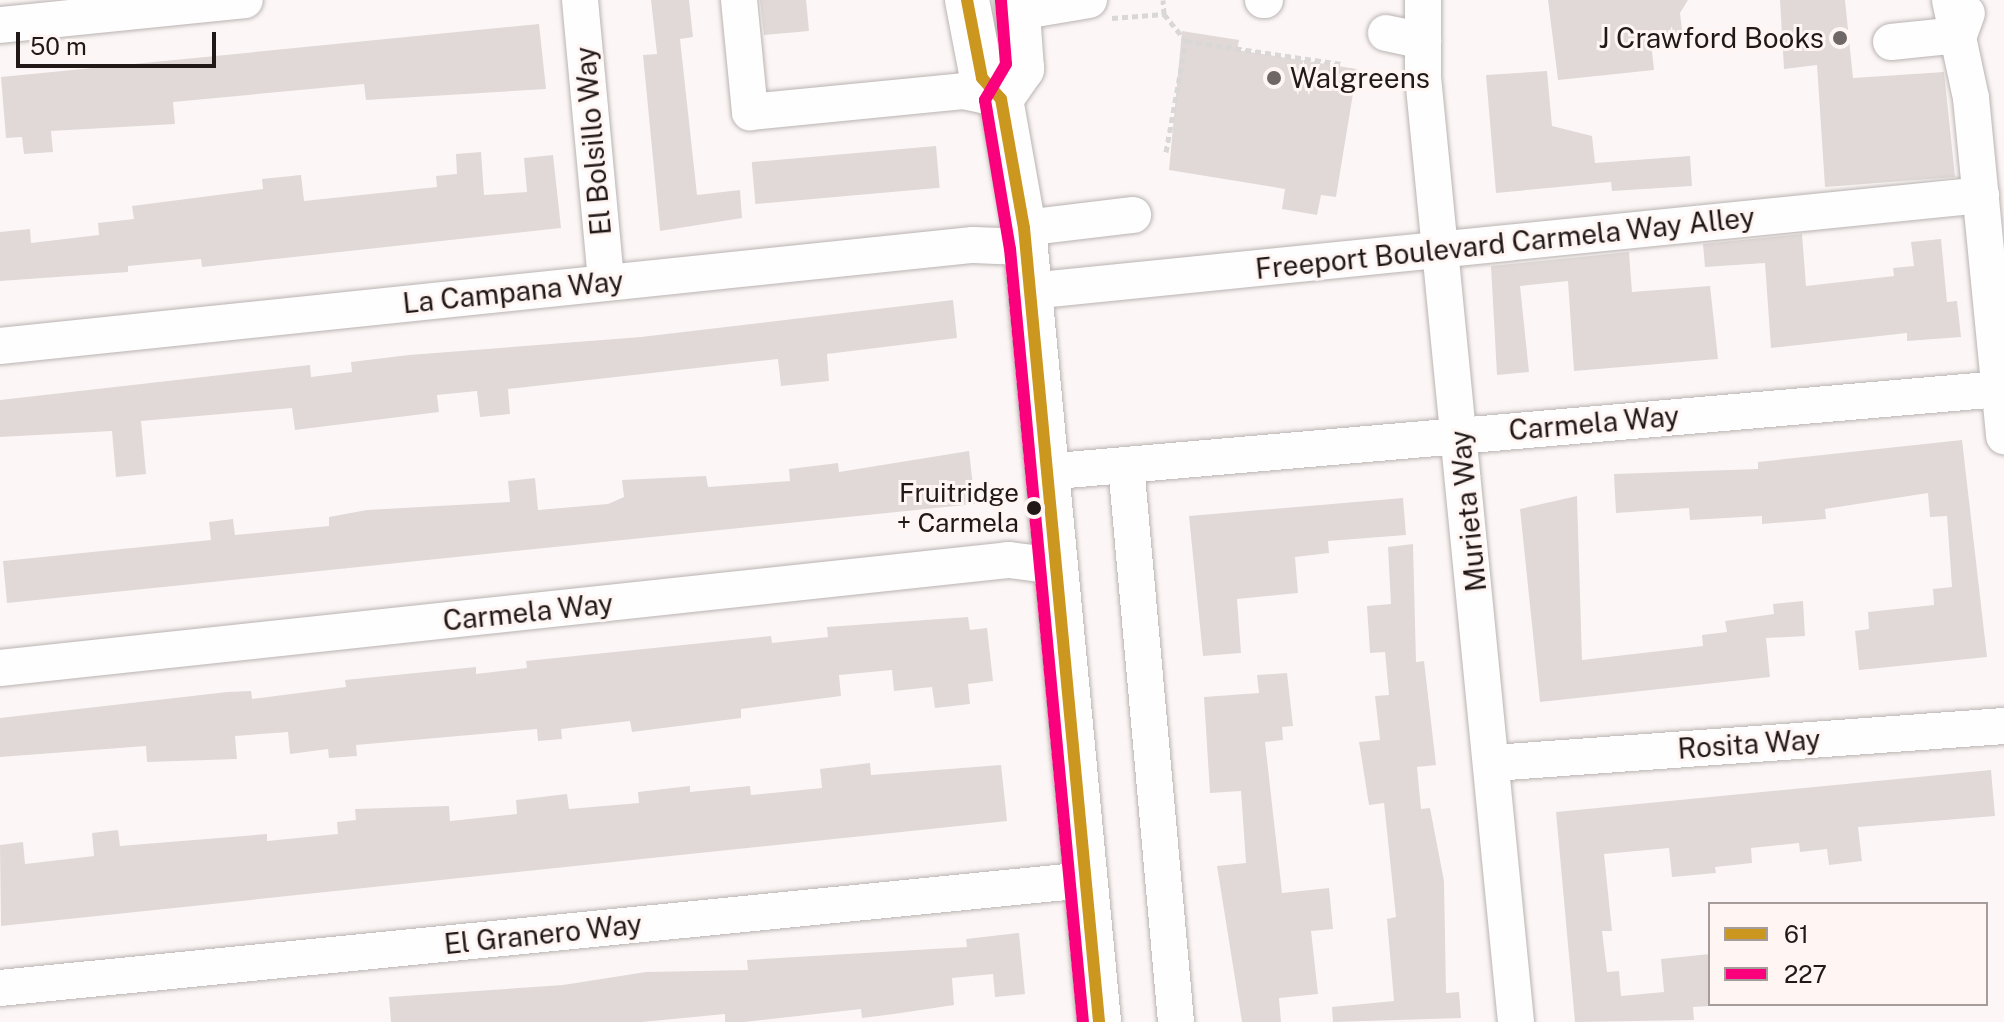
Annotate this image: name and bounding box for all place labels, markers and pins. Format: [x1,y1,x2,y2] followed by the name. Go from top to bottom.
[1598,21,1824,55] place label: J Crawford Books
[1831,29,1849,47] marker: J Crawford Books
[1290,61,1430,95] place label: Walgreens
[1265,69,1283,87] marker: Walgreens
[897,477,1019,538] place label: Fruitridge + Carmela
[1026,500,1042,516] marker: Fruitridge + Carmela

